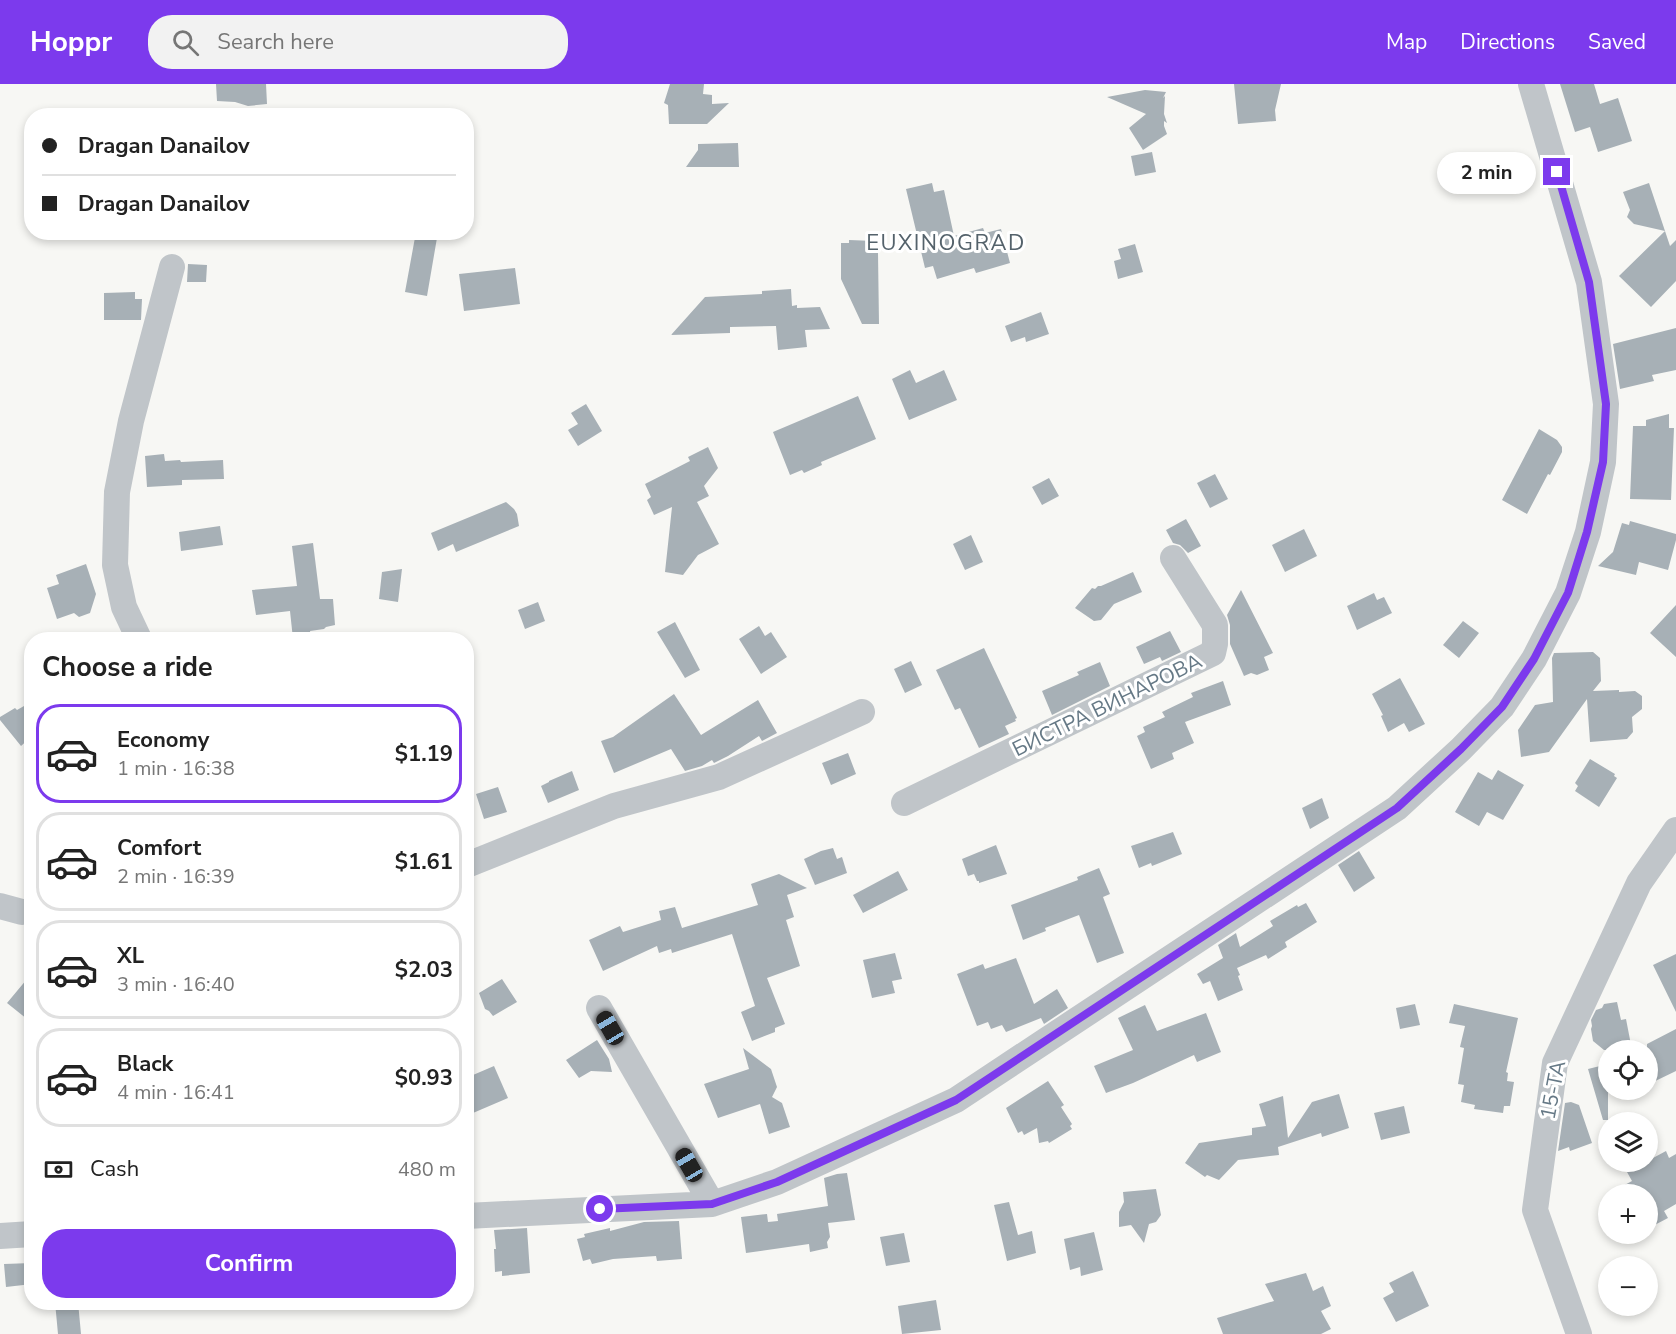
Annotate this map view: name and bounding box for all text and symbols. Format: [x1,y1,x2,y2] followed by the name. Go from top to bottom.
[148,15,568,69] search box
[30,23,112,61] text: Hoppr
[169,26,202,59] icon: search
[217,27,334,57] text: Search here
[1386,28,1427,56] text: Map
[1460,28,1555,56] text: Directions
[1588,28,1646,56] text: Saved
[78,131,250,161] text: Dragan Danailov
[1437,151,1536,193] callout: 2 min
[1543,158,1570,185] route end
[1461,159,1512,186] text: 2 min
[78,189,250,219] text: Dragan Danailov
[866,228,1026,258] district label: EUXINOGRAD
[1007,647,1207,763] street label: БИСТРА ВИНАРОВА
[42,649,213,686] text: Choose a ride
[117,725,209,755] text: Economy
[45,727,99,781] icon: car
[395,739,453,769] text: $1.19
[117,755,235,782] text: 1 min · 16:38
[117,833,201,863] text: Comfort
[45,835,99,889] icon: car
[395,847,453,877] text: $1.61
[117,863,235,890] text: 2 min · 16:39
[117,941,144,971] text: XL
[45,943,99,997] icon: car
[395,955,453,985] text: $2.03
[117,971,235,998] text: 3 min · 16:40
[593,1008,627,1048] car
[1598,1040,1658,1316] map controls
[1598,1040,1658,1100] button: locate
[117,1049,173,1079] text: Black
[45,1051,99,1105] icon: car
[1534,1058,1572,1122] street label: 15-ТА
[395,1063,453,1093] text: $0.93
[117,1079,235,1106] text: 4 min · 16:41
[1598,1112,1658,1172] button: layers
[672,1145,706,1185] car
[42,1153,75,1186] icon: cash
[90,1154,139,1184] text: Cash
[398,1156,456,1183] text: 480 m
[1598,1184,1658,1244] button: +
[586,1195,613,1222] route start
[42,1229,456,1298] button: Confirm
[1598,1256,1658,1316] button: −

